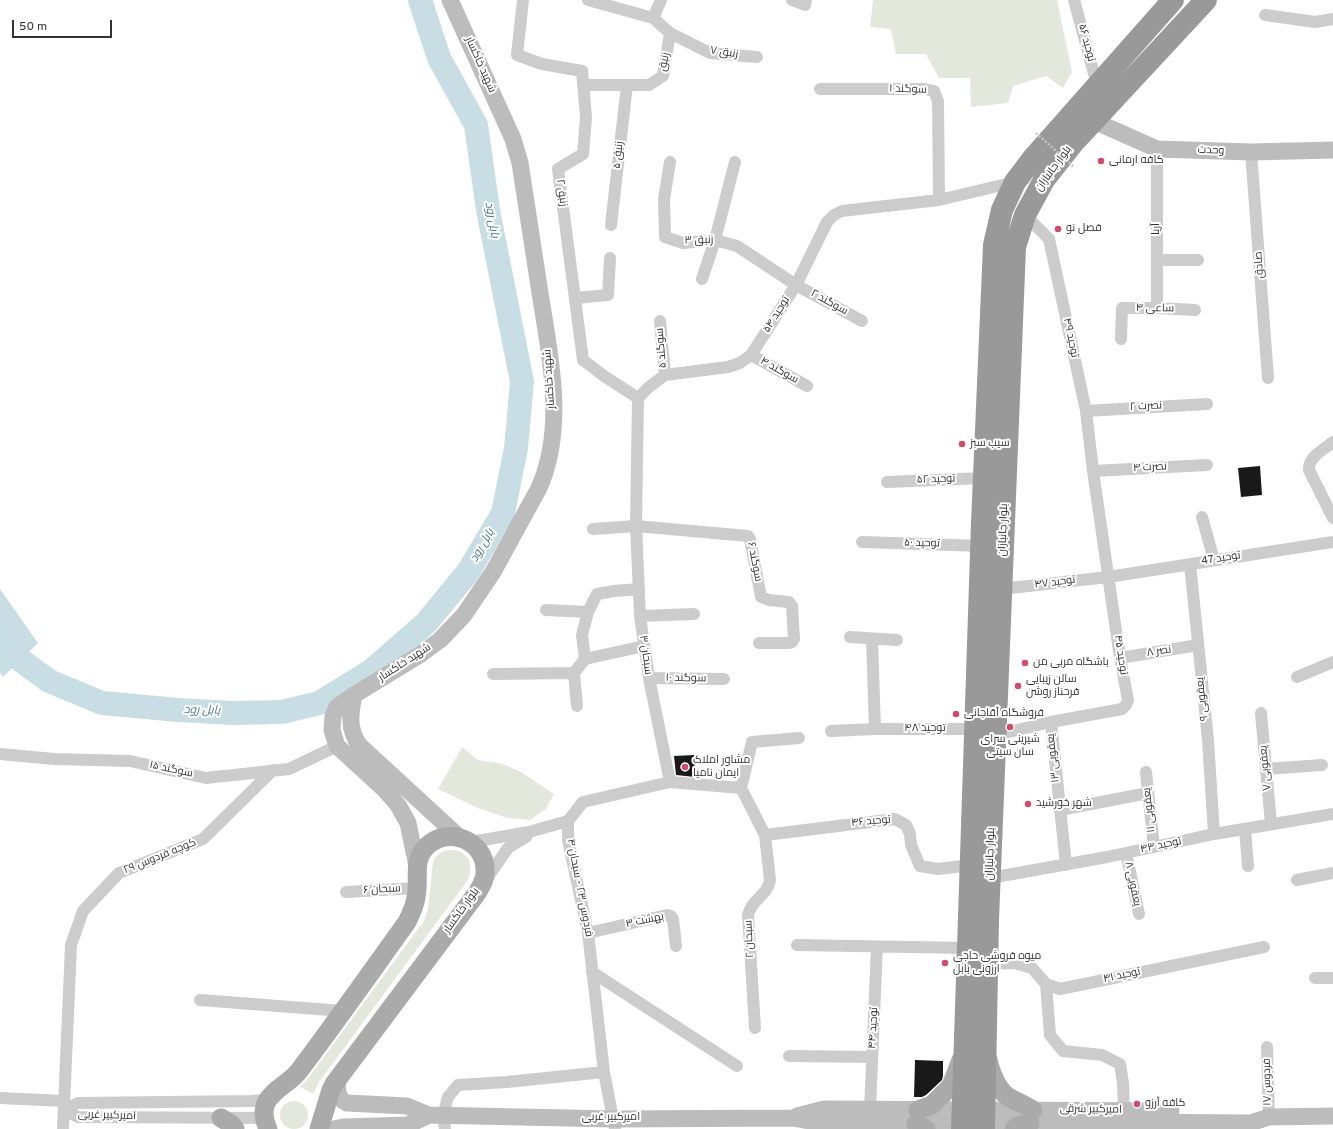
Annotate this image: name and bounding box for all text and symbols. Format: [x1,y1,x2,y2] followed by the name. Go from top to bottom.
[14,12,114,38] scale bar
[19,19,47,35] text: 50 m
[1075,23,1097,63] street label: توحید ۵۶
[462,35,498,95] street label: شهید خاکسار
[709,44,739,62] street label: زنبق ۷
[657,51,673,73] street label: زنبق
[889,83,927,97] street label: سوگند ۱
[611,141,627,169] street label: زنبق ۵
[1033,144,1075,194] street label: بلوار جانبازان
[1197,144,1225,158] street label: وحدت
[1109,154,1164,168] place label: کافه ارمانی
[1096,156,1106,166] marker: کافه ارمانی
[553,179,569,207] street label: زنبق ۲
[481,201,501,239] water label: بابل رود
[1066,222,1102,236] place label: فصل نو
[1150,223,1164,235] street label: آریا
[1053,224,1063,234] marker: فصل نو
[684,234,714,248] street label: زنبق ۳
[1252,251,1268,279] street label: صادق
[808,287,850,319] street label: سوگند ۲
[761,294,793,336] street label: توحید ۵۴
[1136,302,1174,316] street label: ساعی ۴
[1059,317,1081,359] street label: توحید ۴۹
[654,327,670,369] street label: سوگند ۵
[541,349,559,409] street label: شهید خاکسار
[757,355,801,387] street label: سوگند ۴
[1130,400,1162,414] street label: نصرت ۲
[970,437,1010,451] place label: سیب سبز
[957,439,967,449] marker: سیب سبز
[1133,461,1167,475] street label: نصرت ۴
[916,473,956,487] street label: توحید ۵۲
[996,503,1012,557] street label: بلوار جانبازان
[468,527,498,565] water label: بابل رود
[904,537,940,551] street label: توحید ۵۰
[744,541,764,583] street label: سوگند ۶
[1200,549,1242,569] street label: توحید 47
[1034,574,1076,592] street label: توحید ۴۷
[636,634,654,676] street label: سبحان ۳
[1110,634,1130,676] street label: توحید ۴۵
[376,641,434,685] street label: شهید خاکسار
[1146,644,1172,660] street label: نصر ۸
[1033,656,1109,670] place label: باشگاه مربی من
[1020,658,1030,668] marker: باشگاه مربی من
[666,672,706,686] street label: سوگند ۱۰
[1026,673,1080,699] place label: سالن زیبایی فرحناز روشن
[1194,676,1212,722] street label: یعقوبی ۹
[1013,681,1023,691] marker: سالن زیبایی فرحناز روشن
[184,703,220,719] water label: بابل رود
[964,707,1044,721] place label: فروشگاه آقاجانی
[951,709,961,719] marker: فروشگاه آقاجانی
[904,722,946,736] street label: توحید ۴۸
[1005,722,1015,732] marker: شیرینی سرای سان سیتی
[980,733,1040,759] place label: شیرینی سرای سان سیتی
[1045,733,1063,783] street label: یعقوبی ۱۳
[1257,745,1275,791] street label: یعقوبی ۷
[693,754,750,780] place label: مشاور املاک ایمان نامیا
[148,759,194,781] street label: سوگند ۱۵
[680,762,690,772] marker: مشاور املاک ایمان نامیا
[1141,787,1159,833] street label: یعقوبی ۱۱
[1036,797,1092,811] place label: شهر خورشید
[1023,799,1033,809] marker: شهر خورشید
[851,814,891,830] street label: توحید ۴۶
[983,827,999,881] street label: بلوار جانبازان
[1139,835,1183,857] street label: توحید ۴۳
[122,836,198,878] street label: کوچه فردوس ۲۹
[563,838,595,938] street label: فردوس ۲۳ - سبحان ۴
[1121,860,1143,908] street label: یعقوبی ۸
[363,882,401,898] street label: سبحان ۶
[441,886,483,936] street label: بلوار خاکسار
[625,911,665,931] street label: بهشت ۳
[742,920,758,958] street label: سبحان ۲
[953,950,1041,976] place label: میوه فروشی حاجی ارزونی بابل
[940,958,950,968] marker: میوه فروشی حاجی ارزونی بابل
[1102,966,1142,986] street label: توحید ۴۱
[866,1007,882,1049] street label: توحید ۴۴
[1261,1058,1275,1106] street label: فردوس ۱۷
[1145,1097,1185,1111] place label: کافه آرزو
[1132,1099,1142,1109] marker: کافه آرزو
[1060,1103,1122,1117] street label: امیرکبیر شرقی
[78,1108,136,1124] street label: امیرکبیر غربی
[582,1111,640,1125] street label: امیرکبیر غربی

